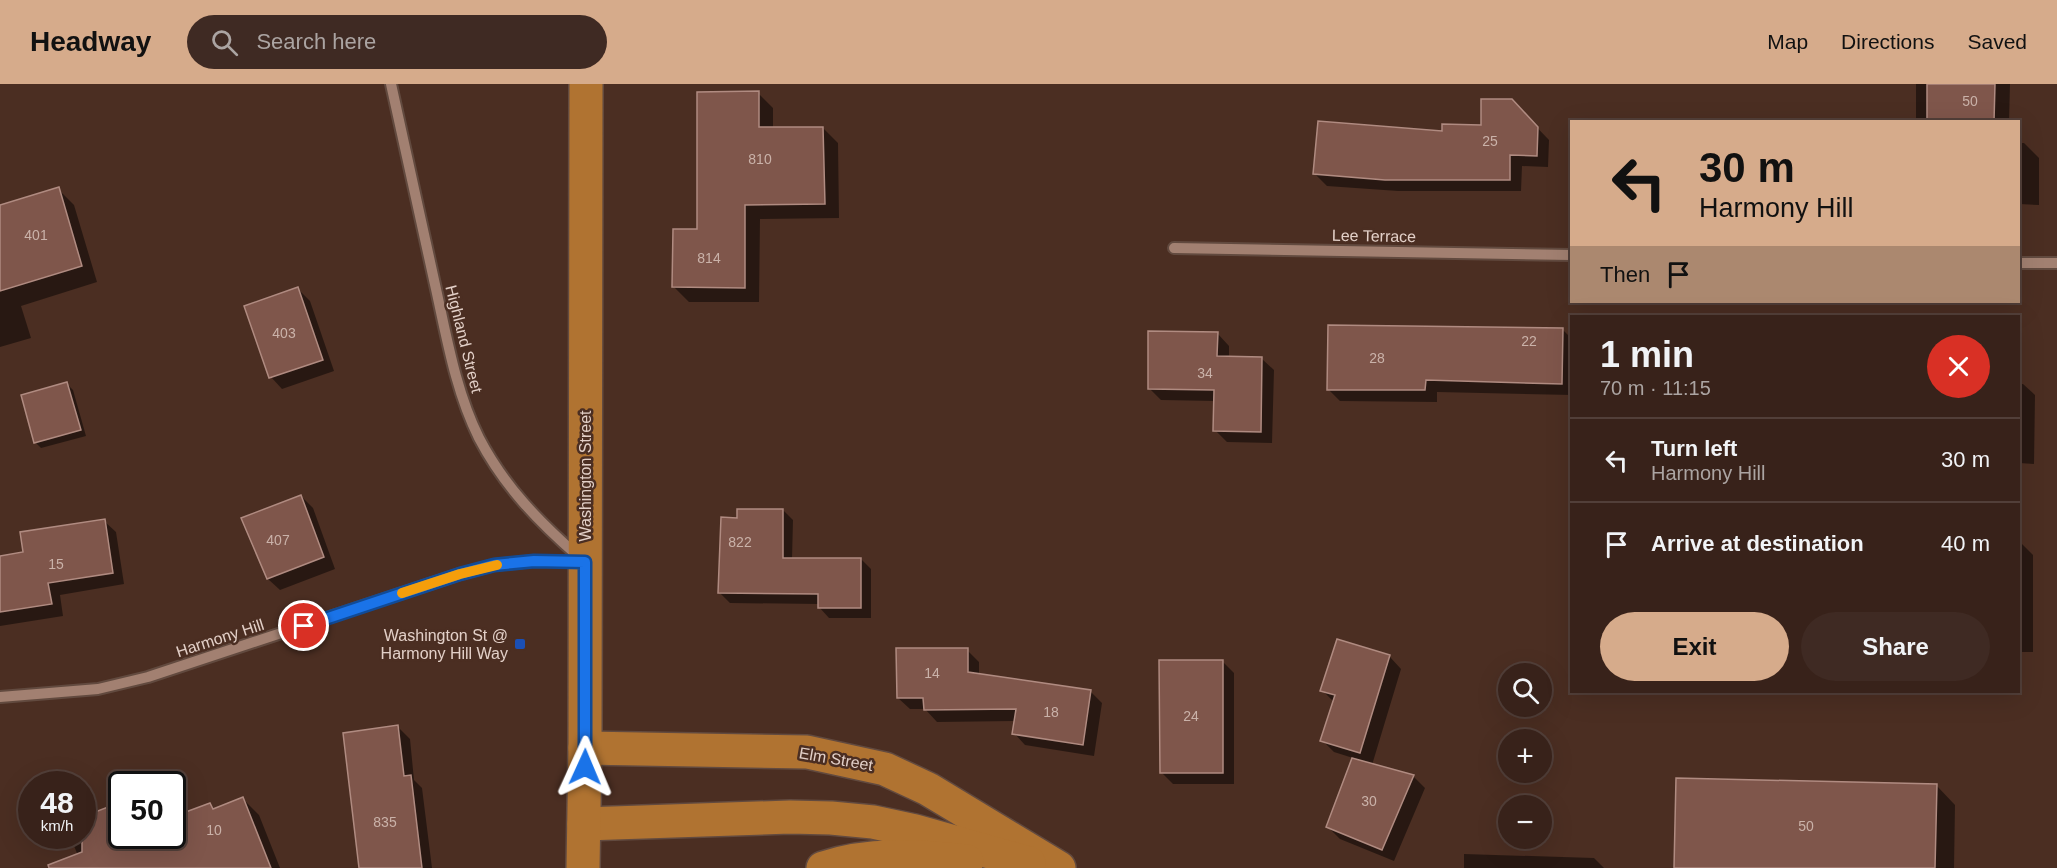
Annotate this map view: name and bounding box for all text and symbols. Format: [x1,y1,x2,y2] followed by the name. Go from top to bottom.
[187,15,607,69] search box
[30,26,151,57] text: Headway
[208,26,241,59] icon: search
[256,29,376,54] text: Search here
[1767,30,1808,53] text: Map
[1841,30,1934,53] text: Directions
[1967,30,2027,53] text: Saved
[1962,93,1978,109] house number: 50
[1482,133,1498,149] house number: 25
[1600,144,1678,222] icon: left
[1699,144,1795,191] text: 30 m
[748,151,772,167] house number: 810
[1699,193,1854,223] text: Harmony Hill
[24,227,48,243] house number: 401
[1332,227,1416,245] street label: Lee Terrace
[697,250,721,266] house number: 814
[1662,258,1695,291] icon: arrive
[1600,262,1650,287] text: Then
[442,283,486,395] street label: Highland Street
[272,325,296,341] house number: 403
[1521,333,1537,349] house number: 22
[1600,334,1694,375] text: 1 min
[1927,335,1990,398] button: close
[1369,350,1385,366] house number: 28
[1197,365,1213,381] house number: 34
[1600,377,1711,399] text: 70 m · 11:15
[577,410,594,542] street label: Washington Street
[1651,436,1737,461] text: Turn left
[1600,444,1633,477] icon: left
[1941,447,1990,472] text: 30 m
[1651,462,1765,484] text: Harmony Hill
[1600,528,1633,561] icon: arrive
[1651,531,1864,556] text: Arrive at destination
[1941,531,1990,556] text: 40 m
[266,532,290,548] house number: 407
[728,534,752,550] house number: 822
[48,556,64,572] house number: 15
[278,600,329,651] pin
[287,609,320,642] icon: arrive
[1600,612,1789,681] button: Exit
[1801,612,1990,681] button: Share
[174,616,266,660] street label: Harmony Hill
[381,627,508,662] place label: Washington St @ Harmony Hill Way
[513,637,527,651] marker: Washington St @ Harmony Hill Way
[1498,663,1552,849] map controls
[1498,663,1552,717] button: search
[924,665,940,681] house number: 14
[1043,704,1059,720] house number: 18
[1183,708,1199,724] house number: 24
[1498,729,1552,783] button: +
[553,735,617,799] position arrow
[798,744,875,774] street label: Elm Street
[108,771,186,849] speed limit sign: 50
[40,786,74,819] text: 48
[1361,793,1377,809] house number: 30
[1498,795,1552,849] button: −
[373,814,397,830] house number: 835
[41,817,73,834] text: km/h
[1798,818,1814,834] house number: 50
[206,822,222,838] house number: 10

